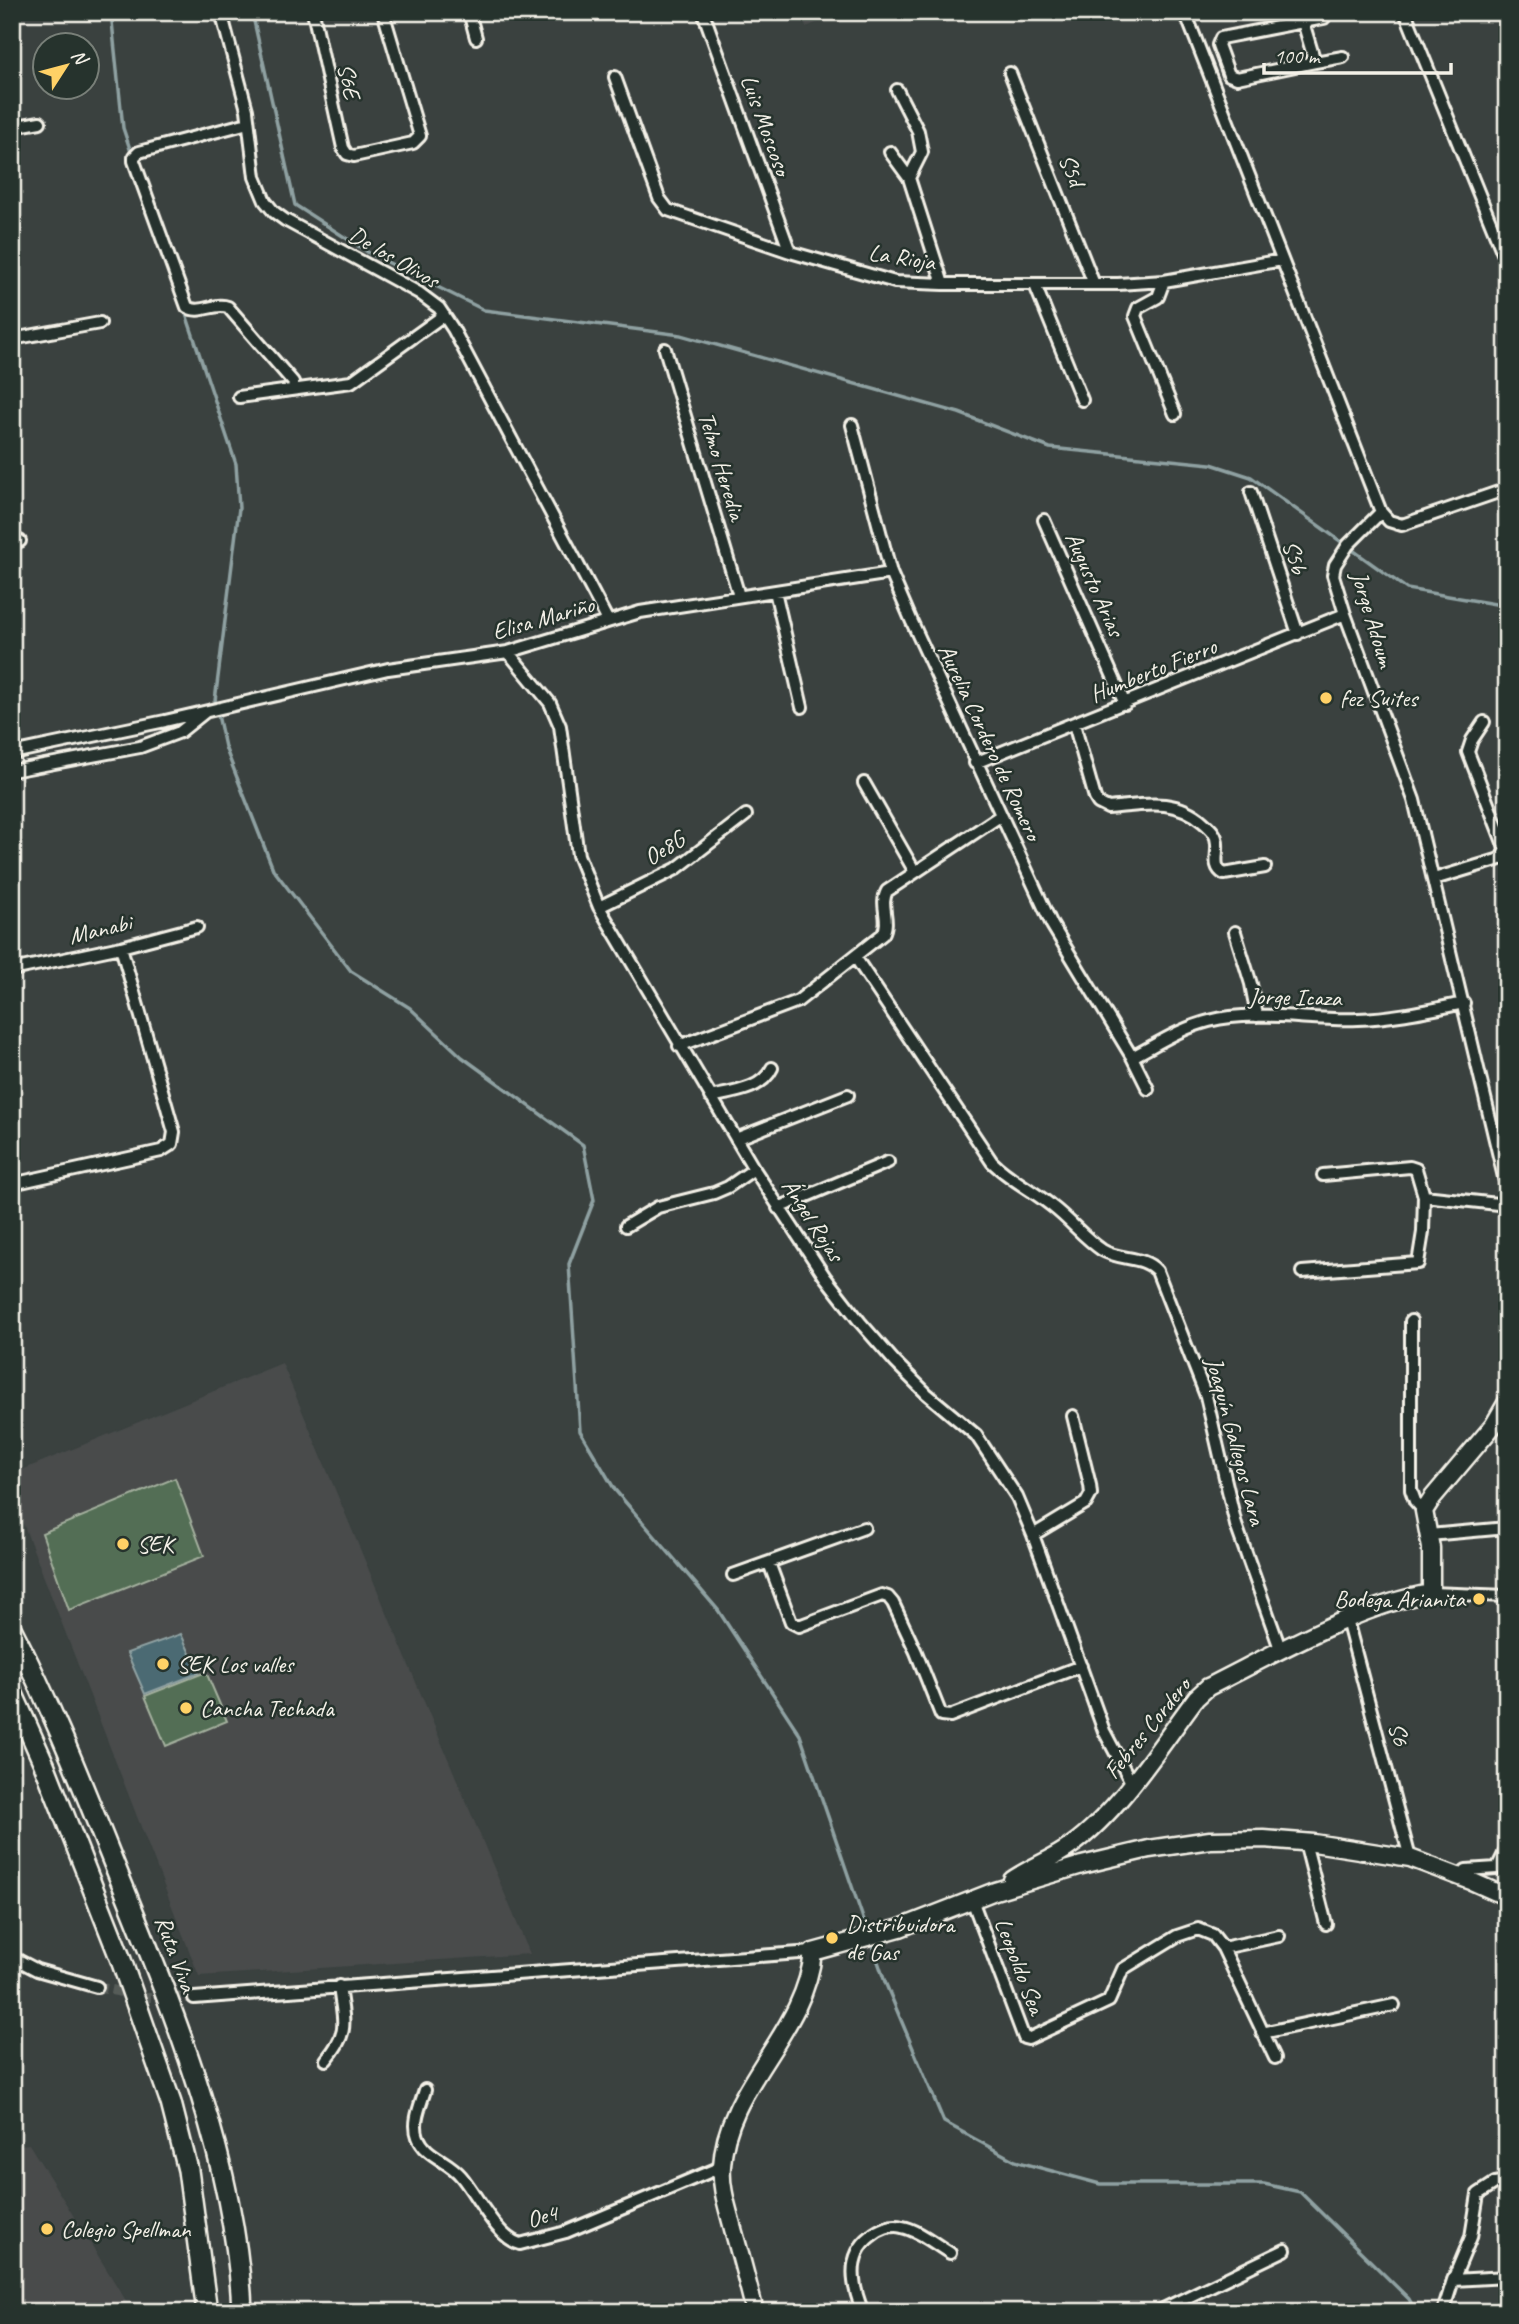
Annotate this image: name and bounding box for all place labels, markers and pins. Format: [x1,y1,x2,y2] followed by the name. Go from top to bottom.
[1340,683,1420,713] place label: fez Suites
[1318,690,1334,706] marker: fez Suites
[137,1529,177,1559] place label: SEK
[115,1536,131,1552] marker: SEK
[1334,1584,1467,1614] place label: Bodega Arianita
[1471,1591,1487,1607] marker: Bodega Arianita
[177,1649,295,1679] place label: SEK Los valles
[155,1656,171,1672] marker: SEK Los valles
[200,1693,335,1723] place label: Cancha Techada
[178,1700,194,1716] marker: Cancha Techada
[846,1909,956,1967] place label: Distribuidora de Gas
[824,1930,840,1946] marker: Distribuidora de Gas
[61,2214,192,2244] place label: Colegio Spellman
[39,2221,55,2237] marker: Colegio Spellman

